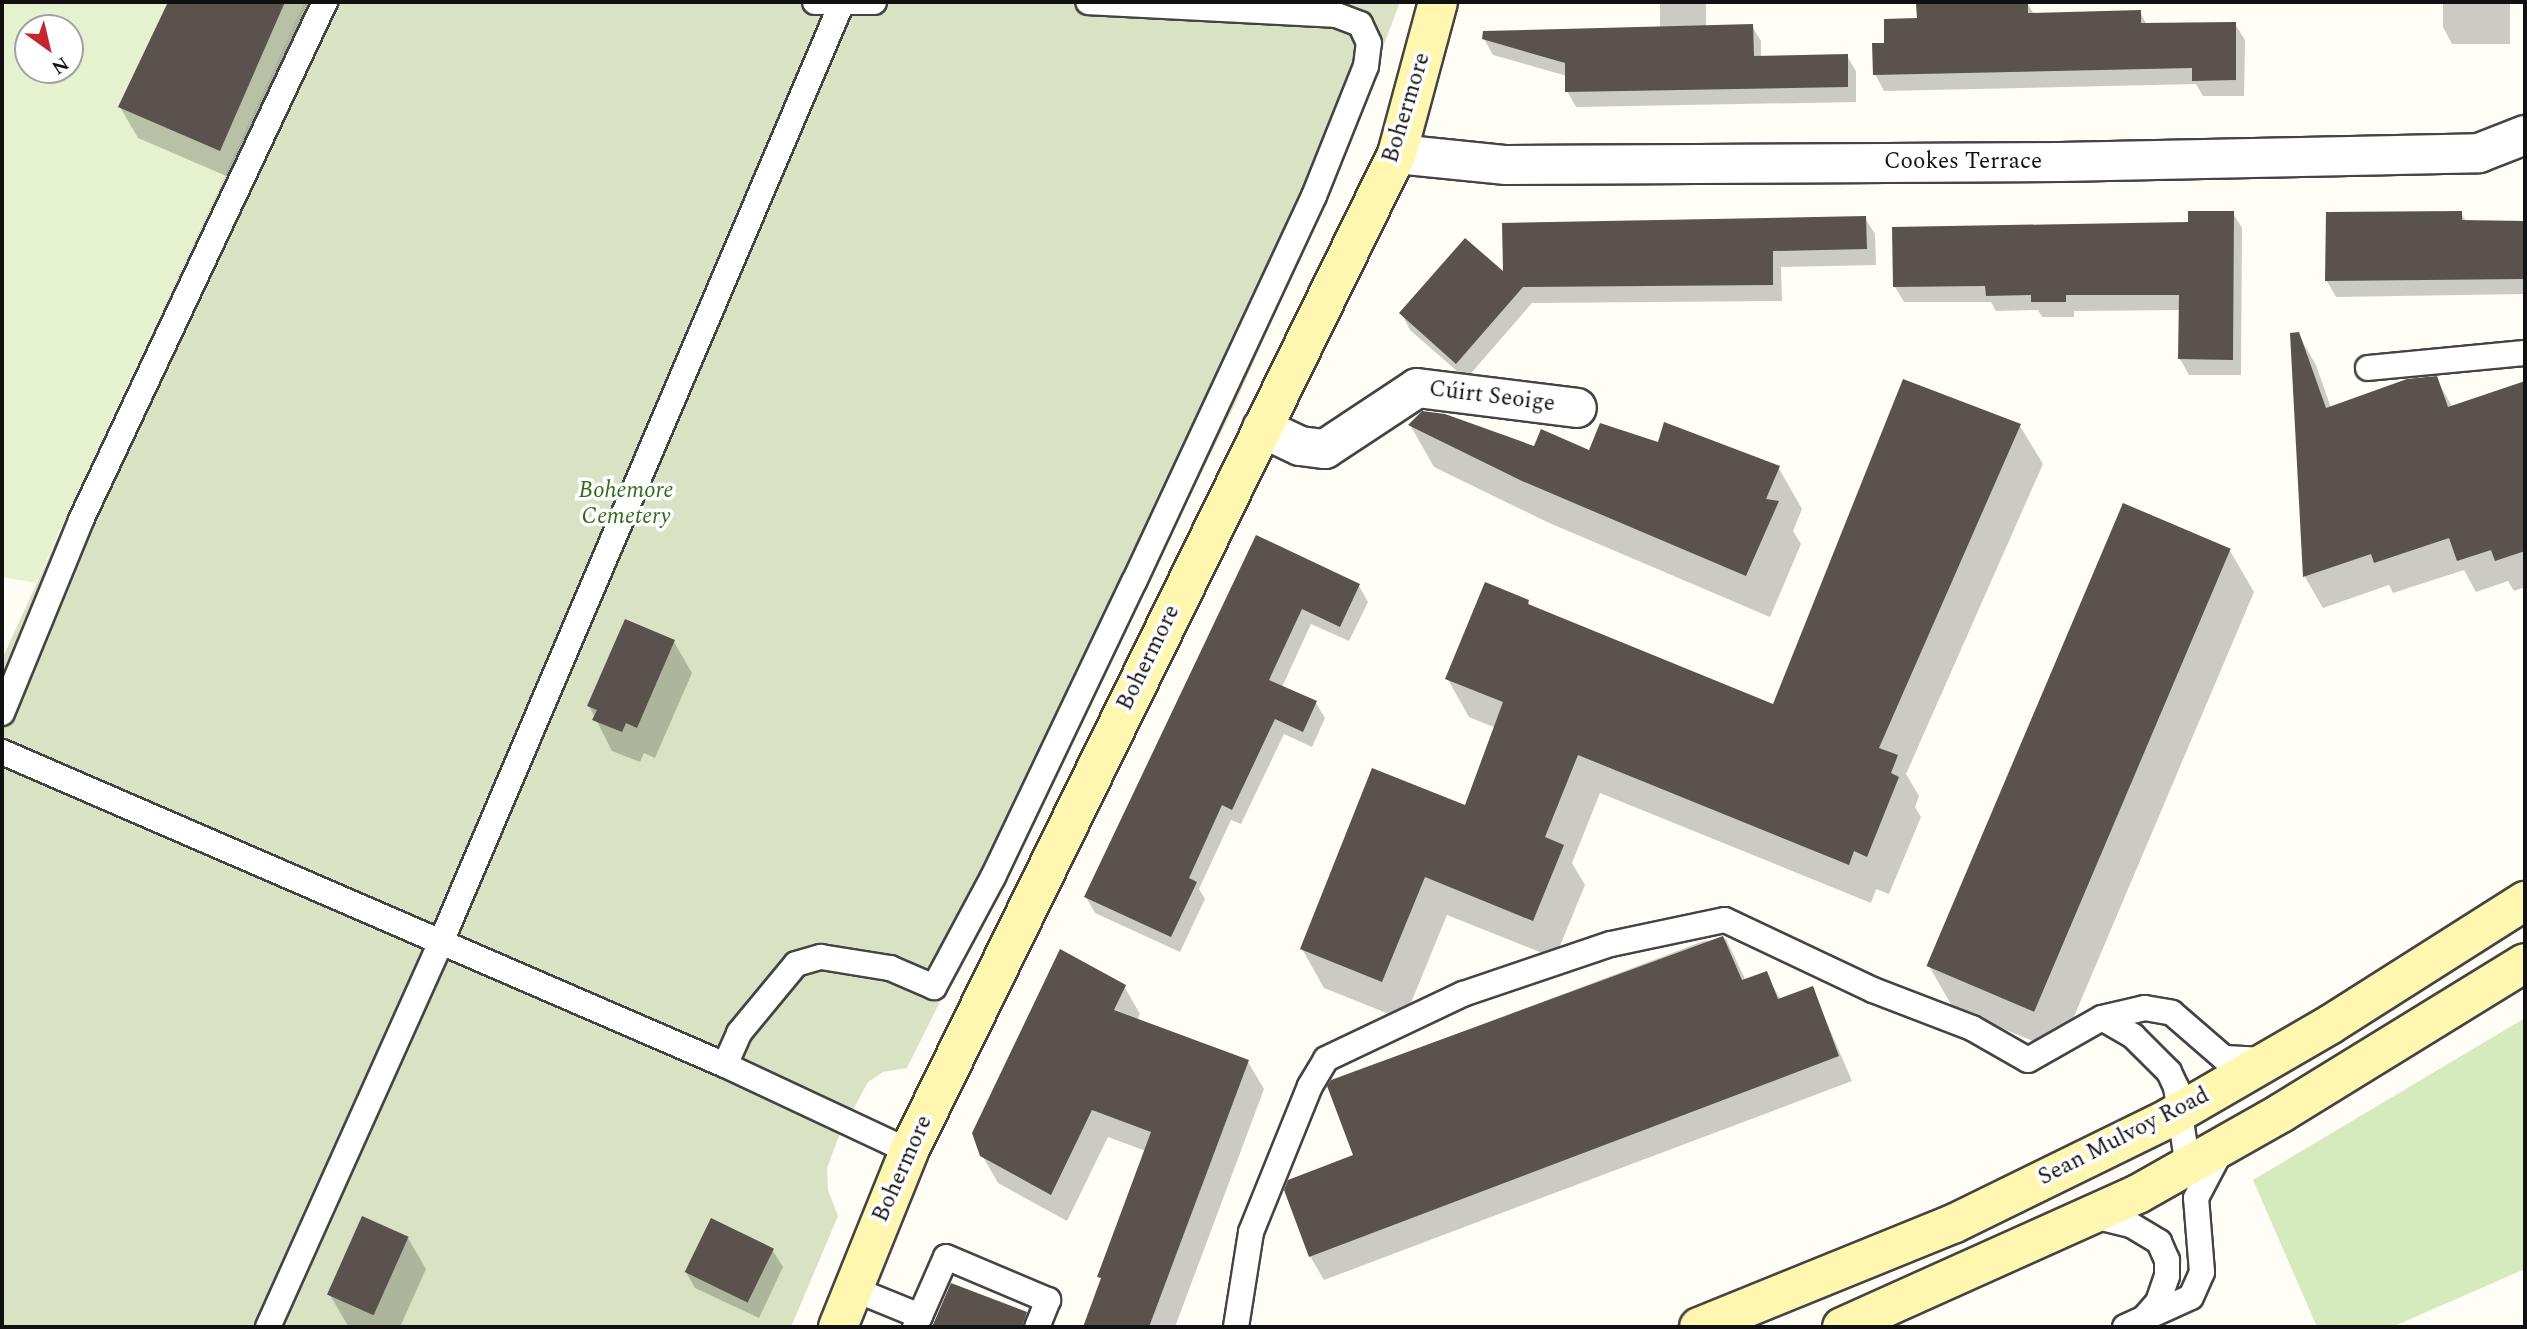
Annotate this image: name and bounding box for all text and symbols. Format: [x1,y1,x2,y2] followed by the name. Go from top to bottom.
[14,14,84,84] north arrow
[45,49,74,82] text: N
[1377,50,1437,166] street label: Bohermore
[1884,148,2042,176] street label: Cookes Terrace
[1427,376,1557,418] street label: Cúirt Seoige
[579,477,673,531] park label: Bohemore Cemetery
[1112,601,1186,715] street label: Bohermore
[2034,1082,2214,1192] street label: Sean Mulvoy Road
[867,1111,939,1227] street label: Bohermore

